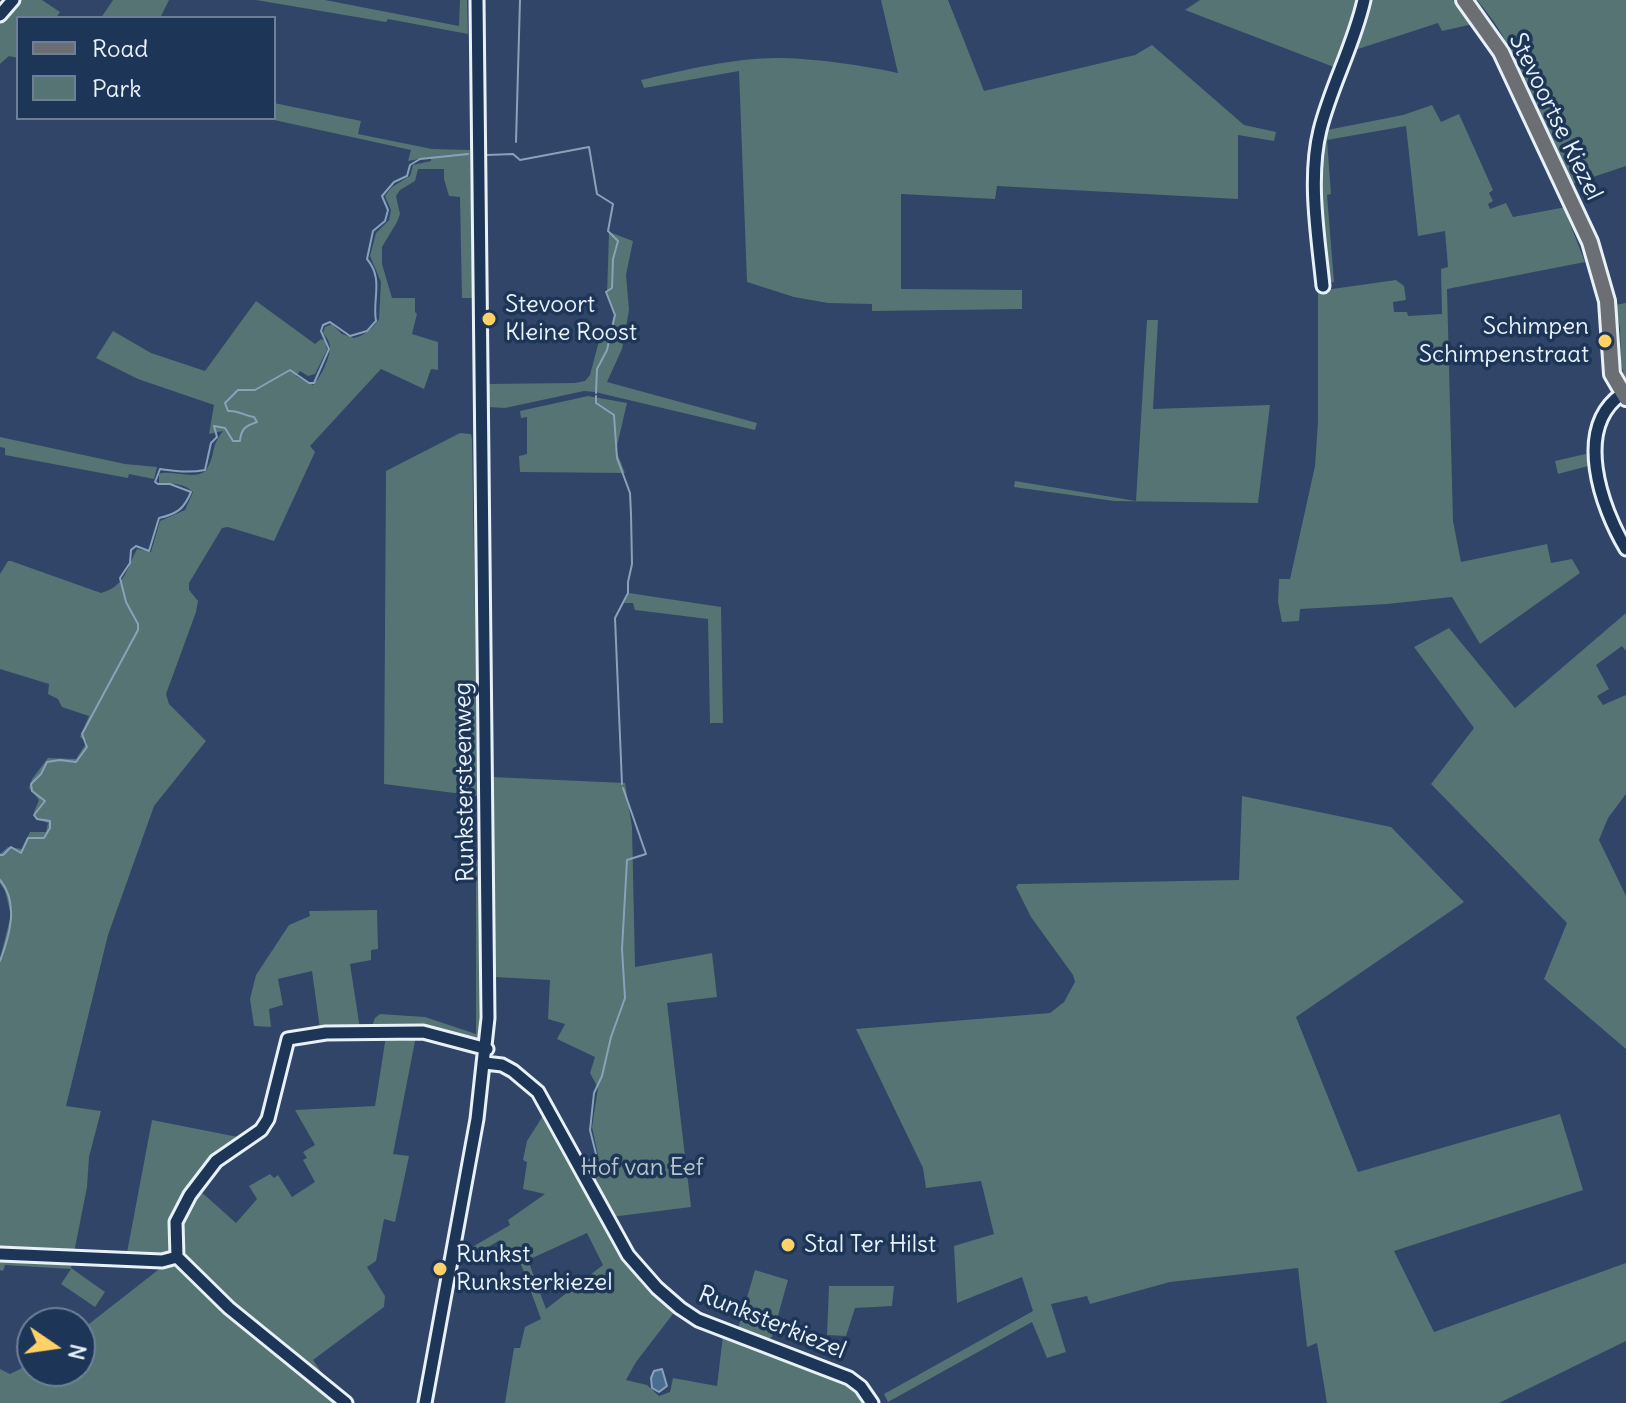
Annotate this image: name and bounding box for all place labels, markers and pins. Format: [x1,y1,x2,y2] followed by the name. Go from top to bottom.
[505,291,637,347] place label: Stevoort Kleine Roost
[480,310,498,328] marker: Stevoort Kleine Roost
[1419,313,1589,369] place label: Schimpen Schimpenstraat
[1596,332,1614,350] marker: Schimpen Schimpenstraat
[804,1231,936,1259] place label: Stal Ter Hilst
[779,1236,797,1254] marker: Stal Ter Hilst
[456,1241,613,1297] place label: Runkst Runksterkiezel
[431,1260,449,1278] marker: Runkst Runksterkiezel

